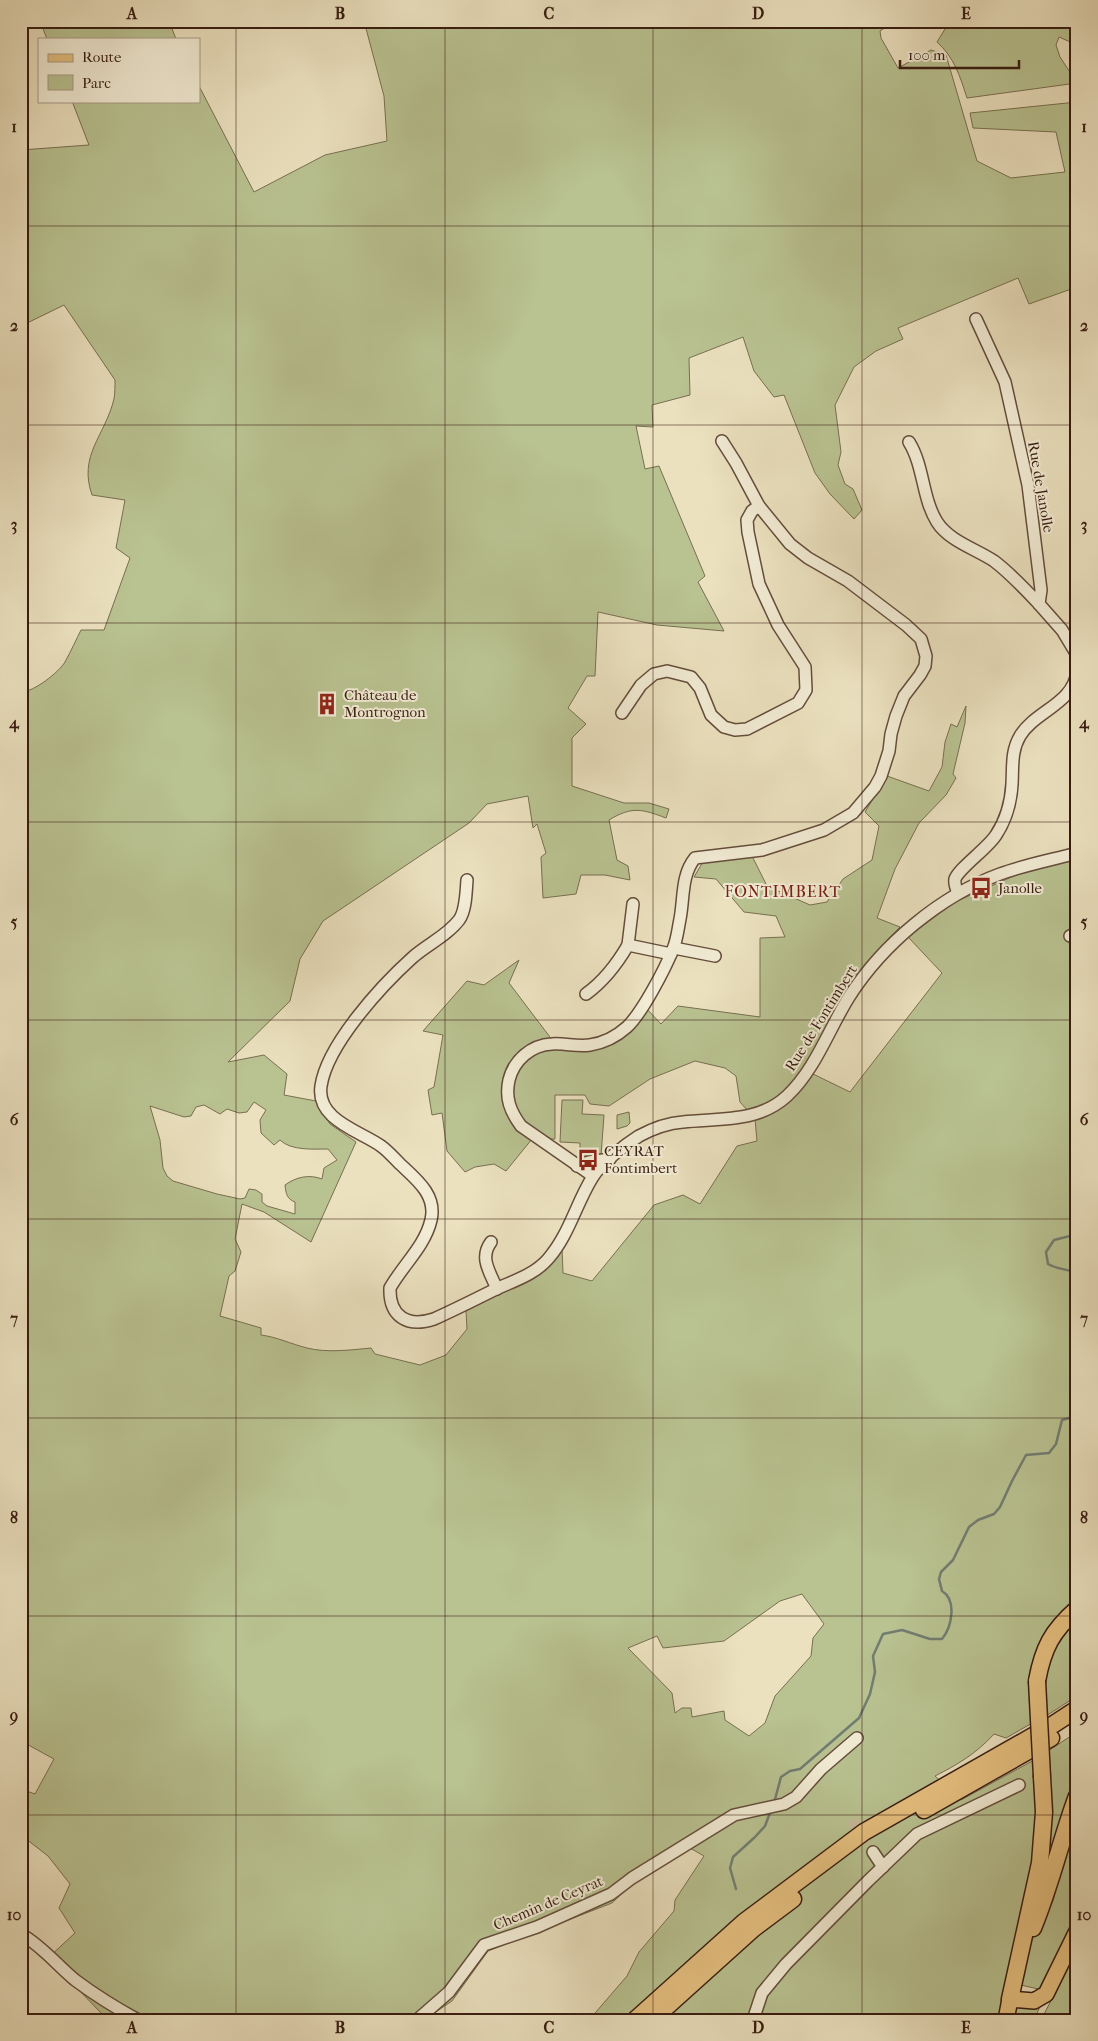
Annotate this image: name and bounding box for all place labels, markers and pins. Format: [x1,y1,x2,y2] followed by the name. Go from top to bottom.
[344,686,426,721] place label: Château de Montrognon
[314,691,340,717] building icon: Château de Montrognon
[968,875,994,901] bus stop icon: Janolle
[997,879,1043,897] place label: Janolle
[604,1142,678,1177] place label: CEYRAT Fontimbert
[575,1147,601,1173] bus stop icon: CEYRAT Fontimbert

